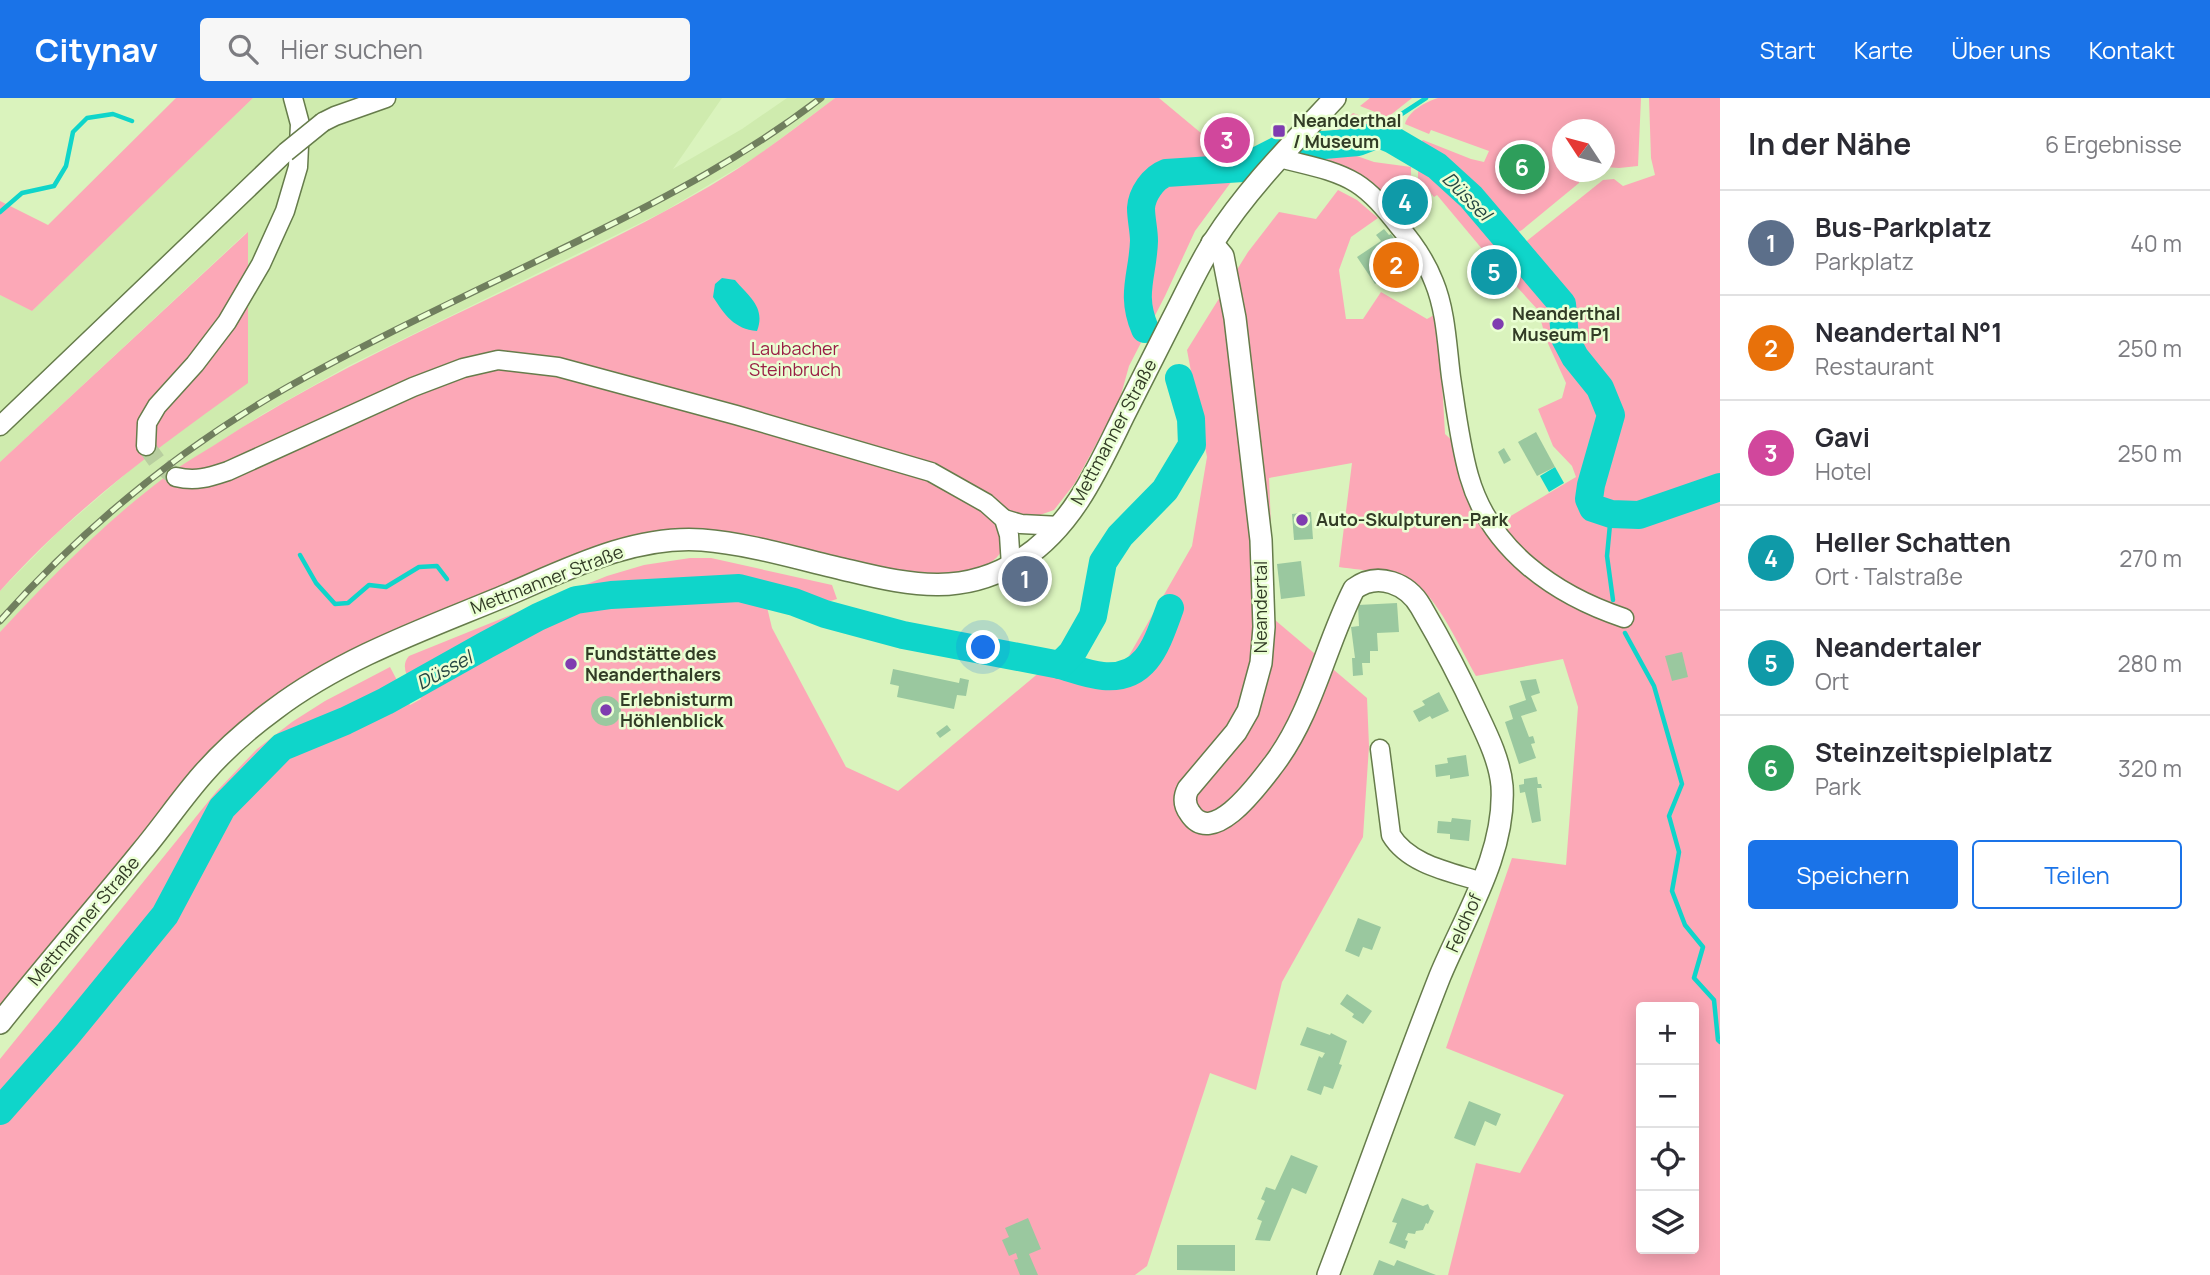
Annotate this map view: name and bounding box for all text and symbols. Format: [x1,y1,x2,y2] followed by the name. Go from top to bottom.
[200,18,690,81] search box
[35,27,158,72] text: Citynav
[224,30,262,68] icon: search
[280,31,423,67] text: Hier suchen
[1760,33,1816,66] text: Start
[1854,33,1913,66] text: Karte
[1951,33,2051,66] text: Über uns
[2089,33,2175,66] text: Kontakt
[1293,108,1402,153] place label: Neanderthal / Museum
[1204,114,1250,166] pin: 3
[1552,119,1615,182] north arrow
[1271,123,1287,139] marker: Neanderthal / Museum
[1748,123,1911,164] text: In der Nähe
[2045,128,2182,160] text: 6 Ergebnisse
[1499,141,1545,193] pin: 6
[1437,166,1499,228] water label: Düssel
[1382,176,1428,228] pin: 4
[1815,209,1992,245] text: Bus-Parkplatz
[1766,227,1776,259] text: 1
[2130,227,2182,259] text: 40 m
[1373,239,1419,291] pin: 2
[1815,245,1914,277] text: Parkplatz
[1471,246,1517,298] pin: 5
[1512,301,1621,346] place label: Neanderthal Museum P1
[1815,314,2003,350] text: Neandertal N°1
[1490,316,1506,332] marker: Neanderthal Museum P1
[1764,332,1778,364] text: 2
[2117,332,2182,364] text: 250 m
[749,336,841,381] park label: Laubacher Steinbruch
[1815,350,1934,382] text: Restaurant
[1065,354,1162,509] street label: Mettmanner Straße
[1815,419,1870,455] text: Gavi
[1764,437,1778,469] text: 3
[2117,437,2182,469] text: 250 m
[1815,455,1872,487] text: Hotel
[1316,507,1509,531] place label: Auto-Skulpturen-Park
[1294,512,1310,528] marker: Auto-Skulpturen-Park
[1815,524,2011,560] text: Heller Schatten
[467,539,627,619] street label: Mettmanner Straße
[1764,542,1778,574] text: 4
[2119,542,2182,574] text: 270 m
[1002,553,1048,605] pin: 1
[1815,560,1963,592] text: Ort · Talstraße
[1248,561,1272,653] street label: Neandertal
[1815,629,1982,665] text: Neandertaler
[966,630,1000,664] your location
[585,641,721,686] place label: Fundstätte des Neanderthalers
[412,643,479,695] water label: Düssel
[1764,647,1778,679] text: 5
[2117,647,2182,679] text: 280 m
[563,656,579,672] marker: Fundstätte des Neanderthalers
[1815,665,1849,697] text: Ort
[620,687,733,732] place label: Erlebnisturm Höhlenblick
[598,702,614,718] marker: Erlebnisturm Höhlenblick
[1815,734,2053,770] text: Steinzeitspielplatz
[1764,752,1778,784] text: 6
[2118,752,2182,784] text: 320 m
[1815,770,1861,802] text: Park
[1748,840,1958,909] button: Speichern
[1972,840,2182,909] button: Teilen
[22,851,144,990] street label: Mettmanner Straße
[1440,889,1487,956] street label: Feldhof
[1636,1002,1699,1254] map controls
[1636,1002,1699,1065] button: +
[1636,1065,1699,1128] button: −
[1636,1128,1699,1191] button: locate
[1636,1191,1699,1254] button: layers

